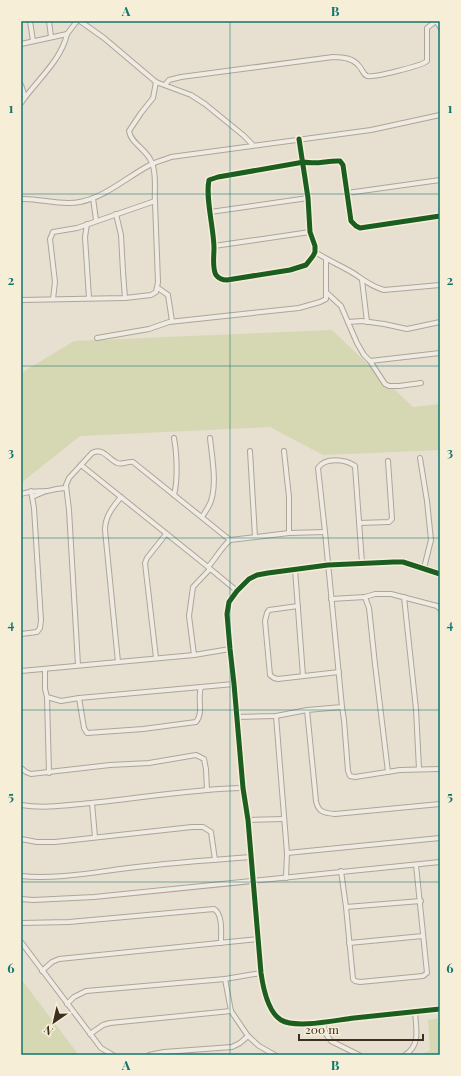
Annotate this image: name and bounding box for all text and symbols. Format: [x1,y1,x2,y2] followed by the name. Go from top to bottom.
[121,2,131,19] text: A
[331,2,340,19] text: B
[9,99,14,116] text: 1
[448,99,453,116] text: 1
[8,271,15,288] text: 2
[447,271,454,288] text: 2
[8,443,14,460] text: 3
[447,443,453,460] text: 3
[8,615,15,632] text: 4
[447,615,454,632] text: 4
[8,787,14,804] text: 5
[447,787,453,804] text: 5
[7,959,15,976] text: 6
[446,959,454,976] text: 6
[34,1002,74,1042] north arrow
[299,1016,423,1042] scale bar
[305,1021,339,1037] text: 200 m
[41,1022,56,1039] text: N
[121,1056,131,1073] text: A
[331,1056,340,1073] text: B

